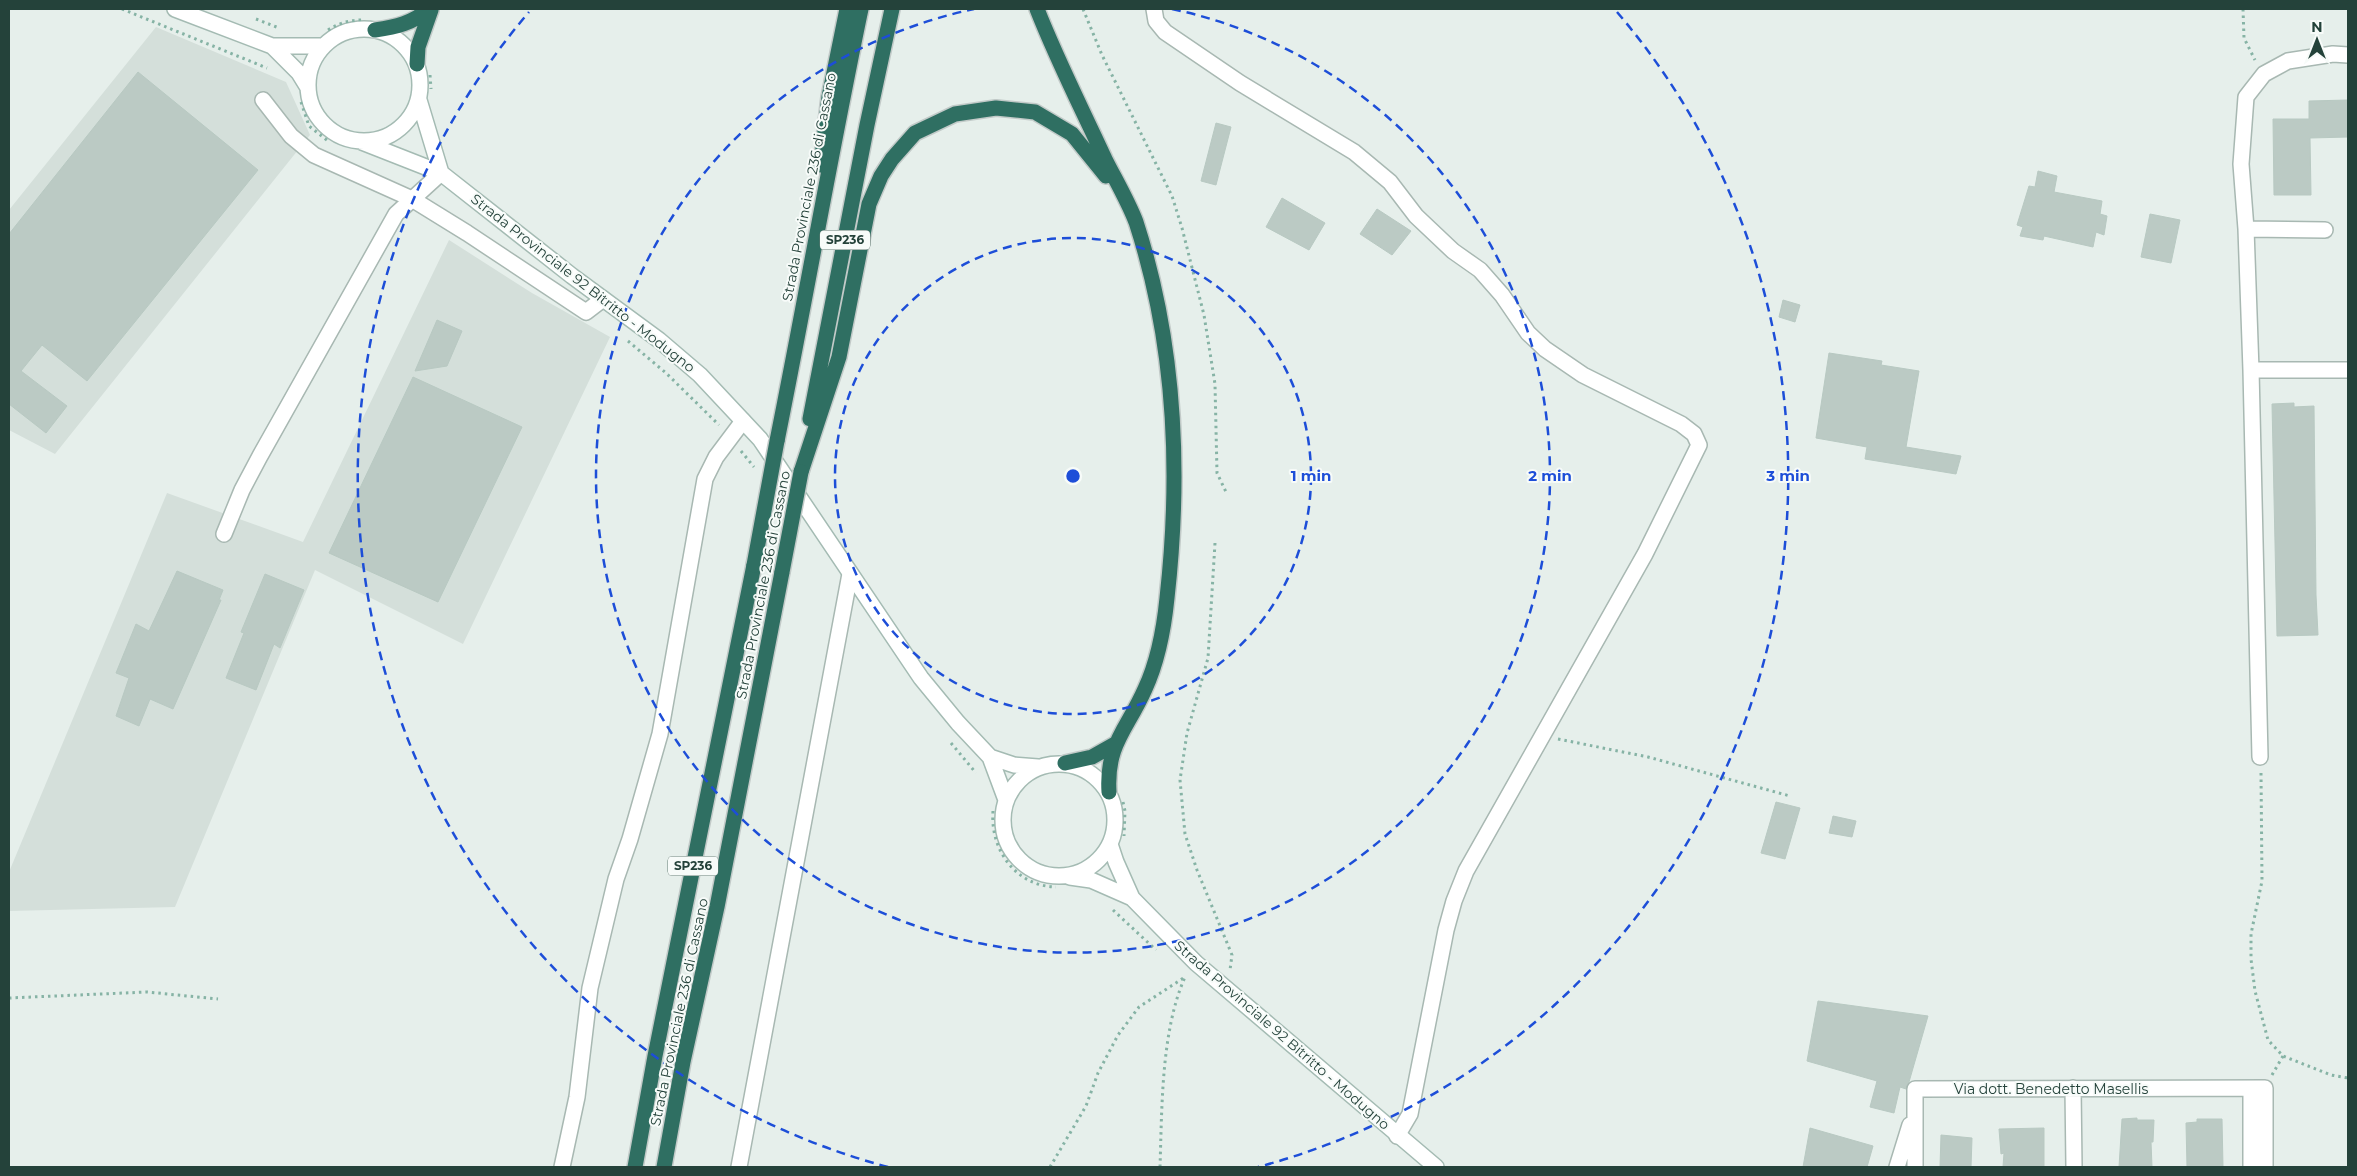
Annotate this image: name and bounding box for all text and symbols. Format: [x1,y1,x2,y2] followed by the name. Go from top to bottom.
[2292,15,2342,65] north arrow
[2311,18,2323,36] text: N
[778,71,840,303] street label: Strada Provinciale 236 di Cassano
[467,190,699,376] street label: Strada Provinciale 92 Bitritto - Modugno
[820,230,870,250] road number: SP236
[1291,466,1331,485] text: 1 min
[1528,466,1572,485] text: 2 min
[1765,466,1810,485] text: 3 min
[1064,467,1082,485] centre of rings
[732,469,794,701] street label: Strada Provinciale 236 di Cassano
[668,856,718,876] road number: SP236
[646,896,712,1128] street label: Strada Provinciale 236 di Cassano
[1171,936,1394,1134] street label: Strada Provinciale 92 Bitritto - Modugno
[1954,1080,2149,1098] street label: Via dott. Benedetto Masellis

